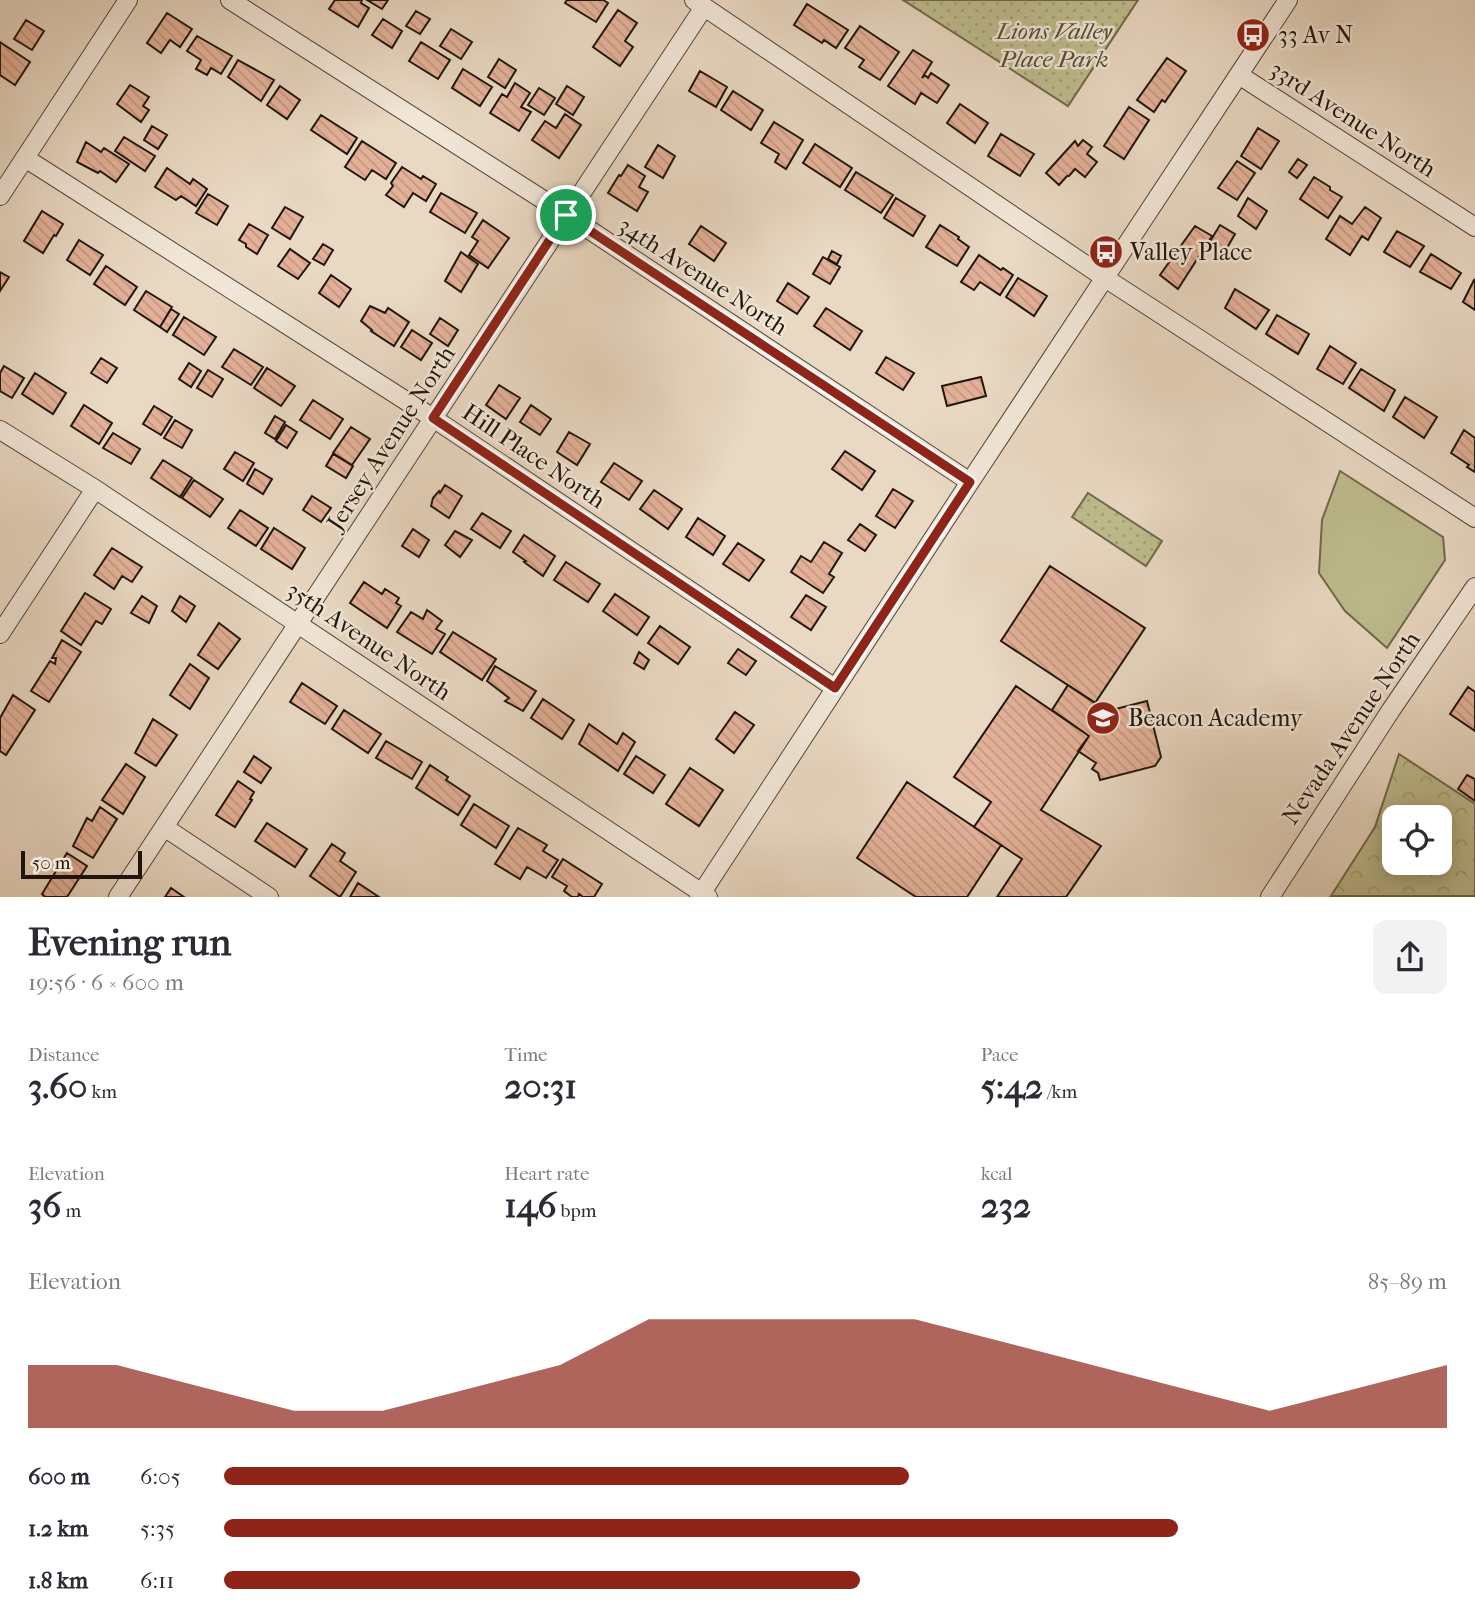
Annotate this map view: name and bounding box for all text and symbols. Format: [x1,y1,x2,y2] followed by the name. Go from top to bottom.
[1234,16,1272,54] bus stop icon: 33 Av N
[994,17,1113,73] park label: Lions Valley Place Park
[1278,21,1353,49] place label: 33 Av N
[1265,55,1442,183] street label: 33rd Avenue North
[536,185,596,245] pin
[547,196,585,234] icon: arrive
[613,211,793,341] street label: 34th Avenue North
[1087,233,1125,271] bus stop icon: Valley Place
[1129,238,1253,266] place label: Valley Place
[320,340,461,537] street label: Jersey Avenue North
[457,398,611,514] street label: Hill Place North
[282,576,457,707] street label: 35th Avenue North
[1276,626,1426,830] street label: Nevada Avenue North
[1084,699,1122,737] school or university icon: Beacon Academy
[1128,704,1304,732] place label: Beacon Academy
[1382,805,1452,875] map controls
[1382,805,1452,875] button: locate
[21,848,142,879] scale bar
[32,852,71,874] text: 50 m
[28,920,231,965] text: Evening run
[1373,920,1447,994] button: share
[28,969,184,996] text: 19:56 · 6 × 600 m
[28,1044,99,1066] text: Distance
[504,1044,548,1066] text: Time
[981,1044,1019,1066] text: Pace
[28,1066,87,1107] text: 3.60
[504,1066,577,1107] text: 20:31
[981,1066,1043,1107] text: 5:42
[87,1081,117,1103] text: km
[1043,1081,1077,1103] text: /km
[28,1163,105,1185] text: Elevation
[504,1163,589,1185] text: Heart rate
[981,1163,1013,1185] text: kcal
[28,1185,61,1226] text: 36
[504,1185,556,1226] text: 146
[981,1185,1031,1226] text: 232
[61,1200,81,1222] text: m
[556,1200,596,1222] text: bpm
[28,1268,121,1295] text: Elevation
[1368,1268,1447,1295] text: 85–89 m
[28,1463,90,1490] text: 600 m
[140,1463,181,1490] text: 6:05
[28,1515,88,1542] text: 1.2 km
[140,1515,175,1542] text: 5:35
[28,1567,88,1594] text: 1.8 km
[140,1567,174,1594] text: 6:11

